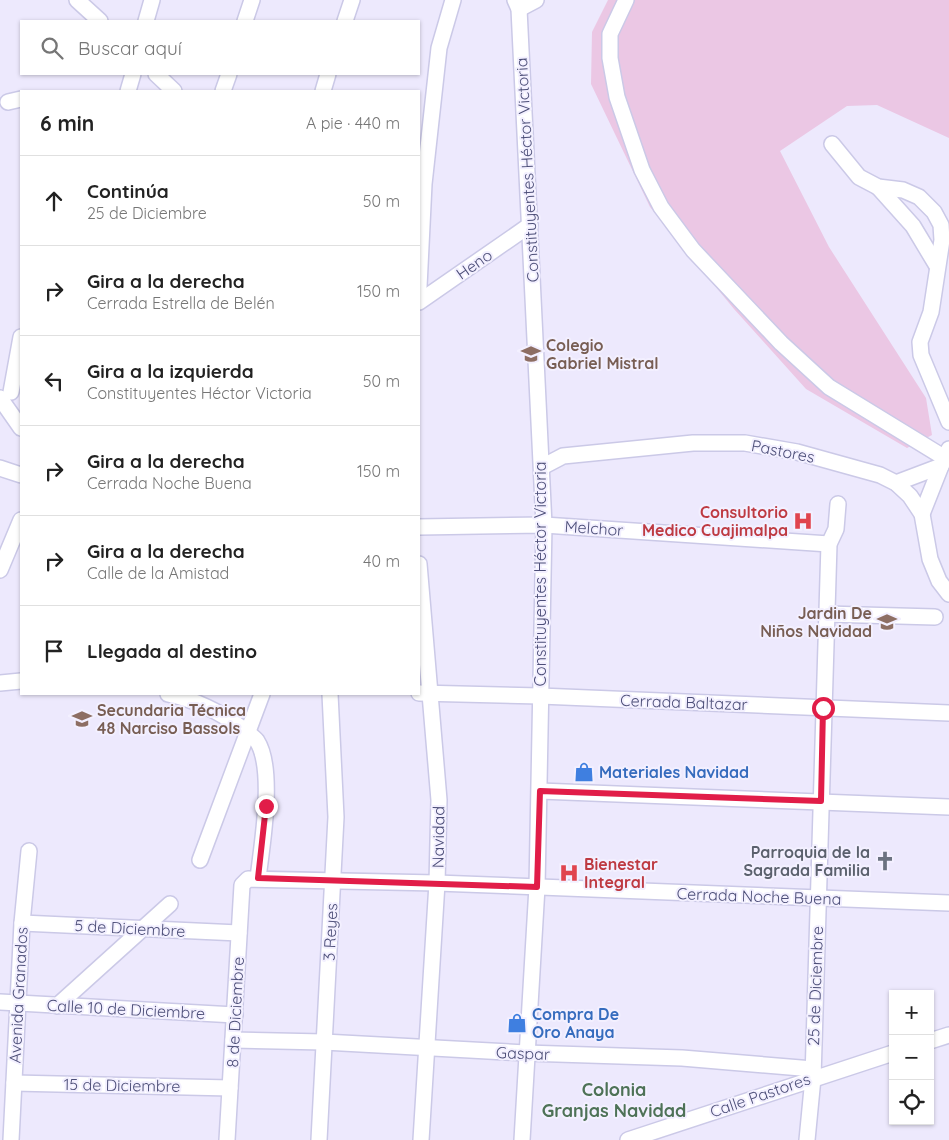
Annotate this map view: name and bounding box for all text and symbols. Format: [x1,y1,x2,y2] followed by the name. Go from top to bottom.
[20,20,420,75] search box
[38,34,66,62] icon: search
[78,36,182,60] text: Buscar aquí
[511,57,543,283] street label: Constituyentes Héctor Victoria
[40,110,94,136] text: 6 min
[306,113,400,133] text: A pie · 440 m
[87,179,169,203] text: Continúa
[40,187,68,215] icon: ahead
[363,191,400,211] text: 50 m
[87,203,207,223] text: 25 de Diciembre
[452,244,496,284] street label: Heno
[87,269,245,293] text: Gira a la derecha
[40,277,68,305] icon: right
[357,281,400,301] text: 150 m
[87,293,275,313] text: Cerrada Estrella de Belén
[546,335,659,373] place label: Colegio Gabriel Mistral
[520,343,542,365] school or university icon: Colegio Gabriel Mistral
[87,359,254,383] text: Gira a la izquierda
[40,367,68,395] icon: left
[363,371,400,391] text: 50 m
[87,383,312,403] text: Constituyentes Héctor Victoria
[750,435,816,467] street label: Pastores
[87,449,245,473] text: Gira a la derecha
[40,457,68,485] icon: right
[357,461,400,481] text: 150 m
[530,462,550,686] street label: Constituyentes Héctor Victoria
[87,473,252,493] text: Cerrada Noche Buena
[642,502,788,540] place label: Consultorio Medico Cuajimalpa
[792,510,814,532] hospital icon: Consultorio Medico Cuajimalpa
[564,516,624,540] street label: Melchor
[87,539,245,563] text: Gira a la derecha
[40,547,68,575] icon: right
[363,551,400,571] text: 40 m
[87,563,229,583] text: Calle de la Amistad
[760,603,872,641] place label: Jardin De Niños Navidad
[876,611,898,633] school or university icon: Jardin De Niños Navidad
[40,637,68,665] icon: arrive
[87,639,257,663] text: Llegada al destino
[620,690,748,714] street label: Cerrada Baltazar
[812,697,835,720] route start
[97,700,246,738] place label: Secundaria Técnica 48 Narciso Bassols
[71,708,93,730] school or university icon: Secundaria Técnica 48 Narciso Bassols
[573,761,595,783] shop icon: Materiales Navidad
[599,762,749,782] place label: Materiales Navidad
[255,795,278,818] route end
[427,806,449,868] street label: Navidad
[743,842,870,880] place label: Parroquia de la Sagrada Familia
[874,850,896,872] church icon: Parroquia de la Sagrada Familia
[584,854,658,892] place label: Bienestar Integral
[558,862,580,884] hospital icon: Bienestar Integral
[676,883,842,909] street label: Cerrada Noche Buena
[318,903,342,961] street label: 3 Reyes
[74,915,186,941] street label: 5 de Diciembre
[4,926,32,1064] street label: Avenida Granados
[803,926,827,1046] street label: 25 de Diciembre
[222,956,248,1068] street label: 8 de Diciembre
[889,990,934,1125] map controls
[889,990,934,1035] button: +
[46,995,206,1023] street label: Calle 10 de Diciembre
[532,1004,619,1042] place label: Compra De Oro Anaya
[506,1012,528,1034] shop icon: Compra De Oro Anaya
[889,1035,934,1080] button: −
[496,1042,550,1064] street label: Gaspar
[707,1068,813,1122] street label: Calle Pastores
[63,1074,181,1096] street label: 15 de Diciembre
[542,1078,686,1122] district label: Colonia Granjas Navidad
[889,1080,934,1125] button: locate

